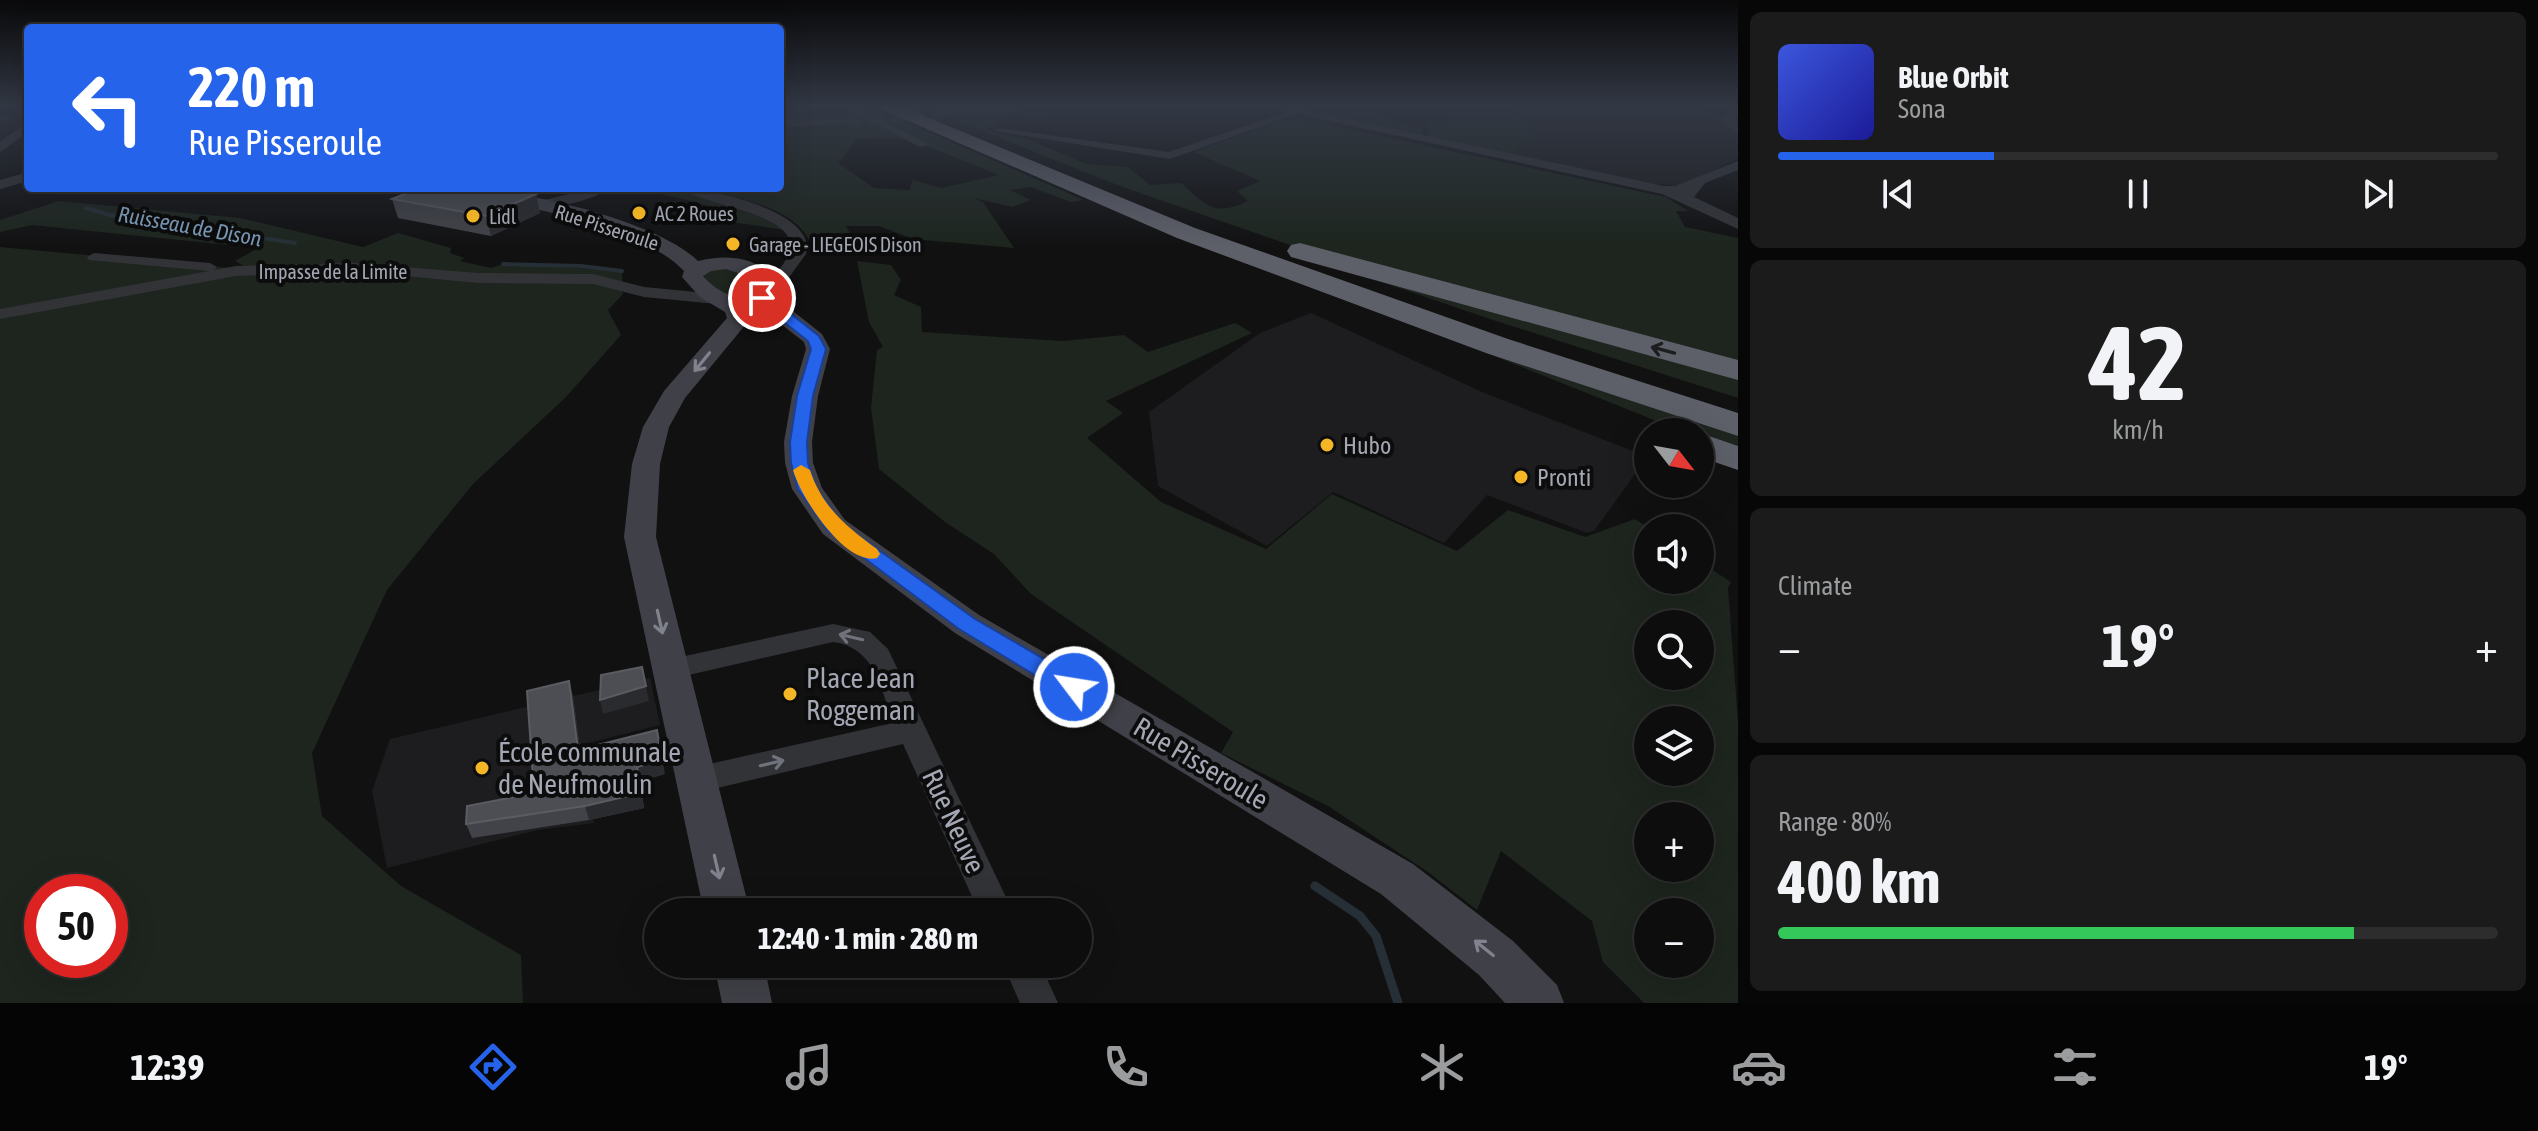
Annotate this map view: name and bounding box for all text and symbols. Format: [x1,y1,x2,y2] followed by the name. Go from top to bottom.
[188,55,315,119] text: 220 m
[56,56,160,160] icon: left
[1898,60,2009,94] text: Blue Orbit
[1898,94,1946,124] text: Sona
[188,121,382,163] text: Rue Pisseroule
[1876,172,1920,216] icon: previous
[2116,172,2160,216] icon: pause
[2356,172,2400,216] icon: next
[552,199,662,255] street label: Rue Pisseroule
[116,201,264,251] water label: Ruisseau de Dison
[655,202,734,225] place label: AC 2 Roues
[630,204,648,222] marker: AC 2 Roues
[489,205,517,228] place label: Lidl
[464,207,482,225] marker: Lidl
[749,233,922,256] place label: Garage - LIEGEOIS Dison
[724,235,742,253] marker: Garage - LIEGEOIS Dison
[259,260,407,283] street label: Impasse de la Limite
[728,264,796,332] pin
[740,276,784,320] icon: arrive
[2089,303,2187,422] text: 42
[1650,341,1676,356] one-way arrow
[693,351,711,372] one-way arrow
[2112,415,2164,445] text: km/h
[1634,418,1714,498] north arrow
[1634,418,1714,978] map controls
[1343,432,1391,459] place label: Hubo
[1318,436,1336,454] marker: Hubo
[1537,464,1591,491] place label: Pronti
[1512,468,1530,486] marker: Pronti
[1634,514,1714,594] button: sound
[1778,571,1852,601] text: Climate
[653,609,668,634] one-way arrow
[1634,610,1714,690] button: search
[2102,611,2174,680] text: 19°
[1778,621,1801,671] text: −
[2475,621,2498,671] text: +
[838,629,864,644] one-way arrow
[1032,645,1116,729] position arrow
[806,662,916,726] place label: Place Jean Roggeman
[781,685,799,703] marker: Place Jean Roggeman
[1634,706,1714,786] button: layers
[1128,710,1274,816] street label: Rue Pisseroule
[498,736,681,800] place label: École communale de Neufmoulin
[758,755,784,770] one-way arrow
[473,759,491,777] marker: École communale de Neufmoulin
[916,764,992,878] street label: Rue Neuve
[1634,802,1714,882] button: +
[1778,807,1891,837] text: Range · 80%
[1778,847,1940,916] text: 400 km
[710,854,725,880] one-way arrow
[24,874,128,978] speed limit sign: 50
[1634,898,1714,978] button: −
[758,921,978,955] text: 12:40 · 1 min · 280 m
[1473,940,1494,958] one-way arrow
[465,1039,521,1095] icon: directions
[781,1039,837,1095] icon: music
[1098,1039,1154,1095] icon: phone
[1414,1039,1470,1095] icon: climate
[1731,1039,1787,1095] icon: car
[2047,1039,2103,1095] icon: filters
[130,1046,204,1088] text: 12:39
[2364,1046,2408,1088] text: 19°

